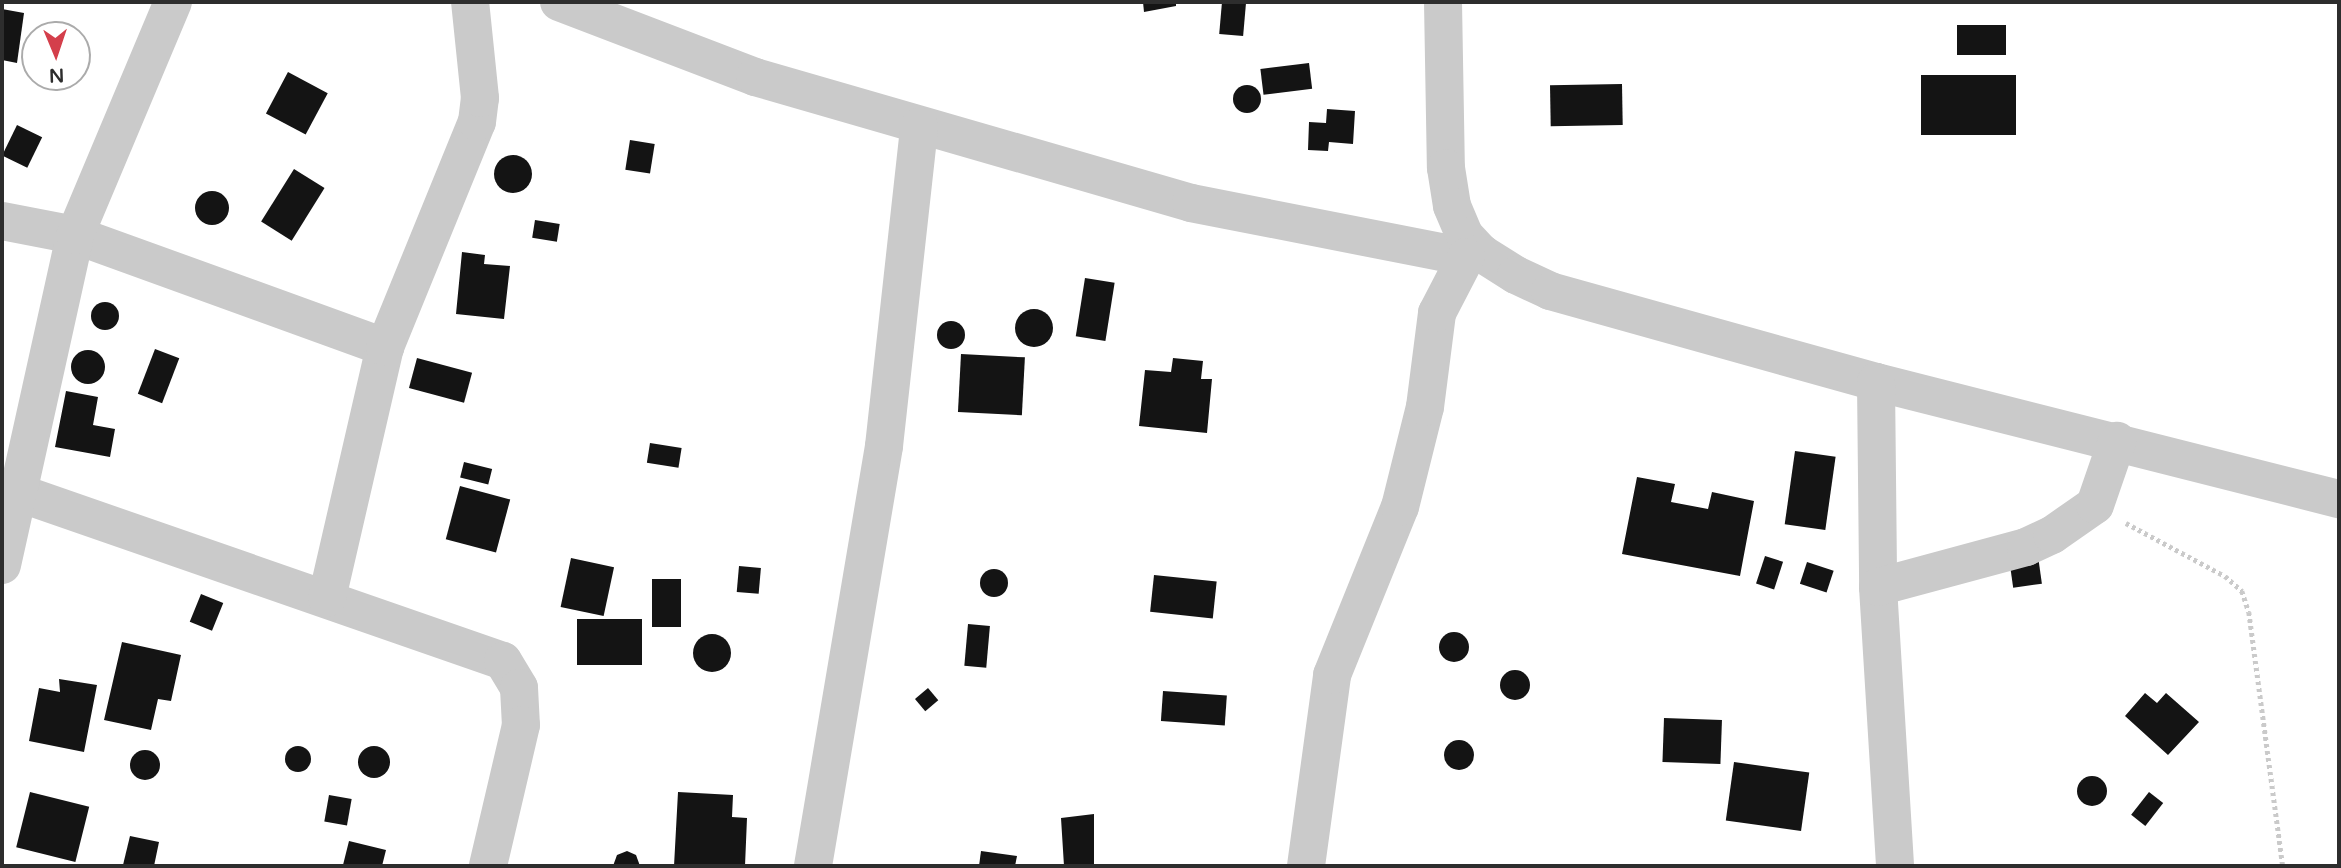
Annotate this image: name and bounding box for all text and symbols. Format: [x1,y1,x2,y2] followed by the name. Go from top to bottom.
[21,21,91,91] north arrow
[49,64,65,86] text: N

